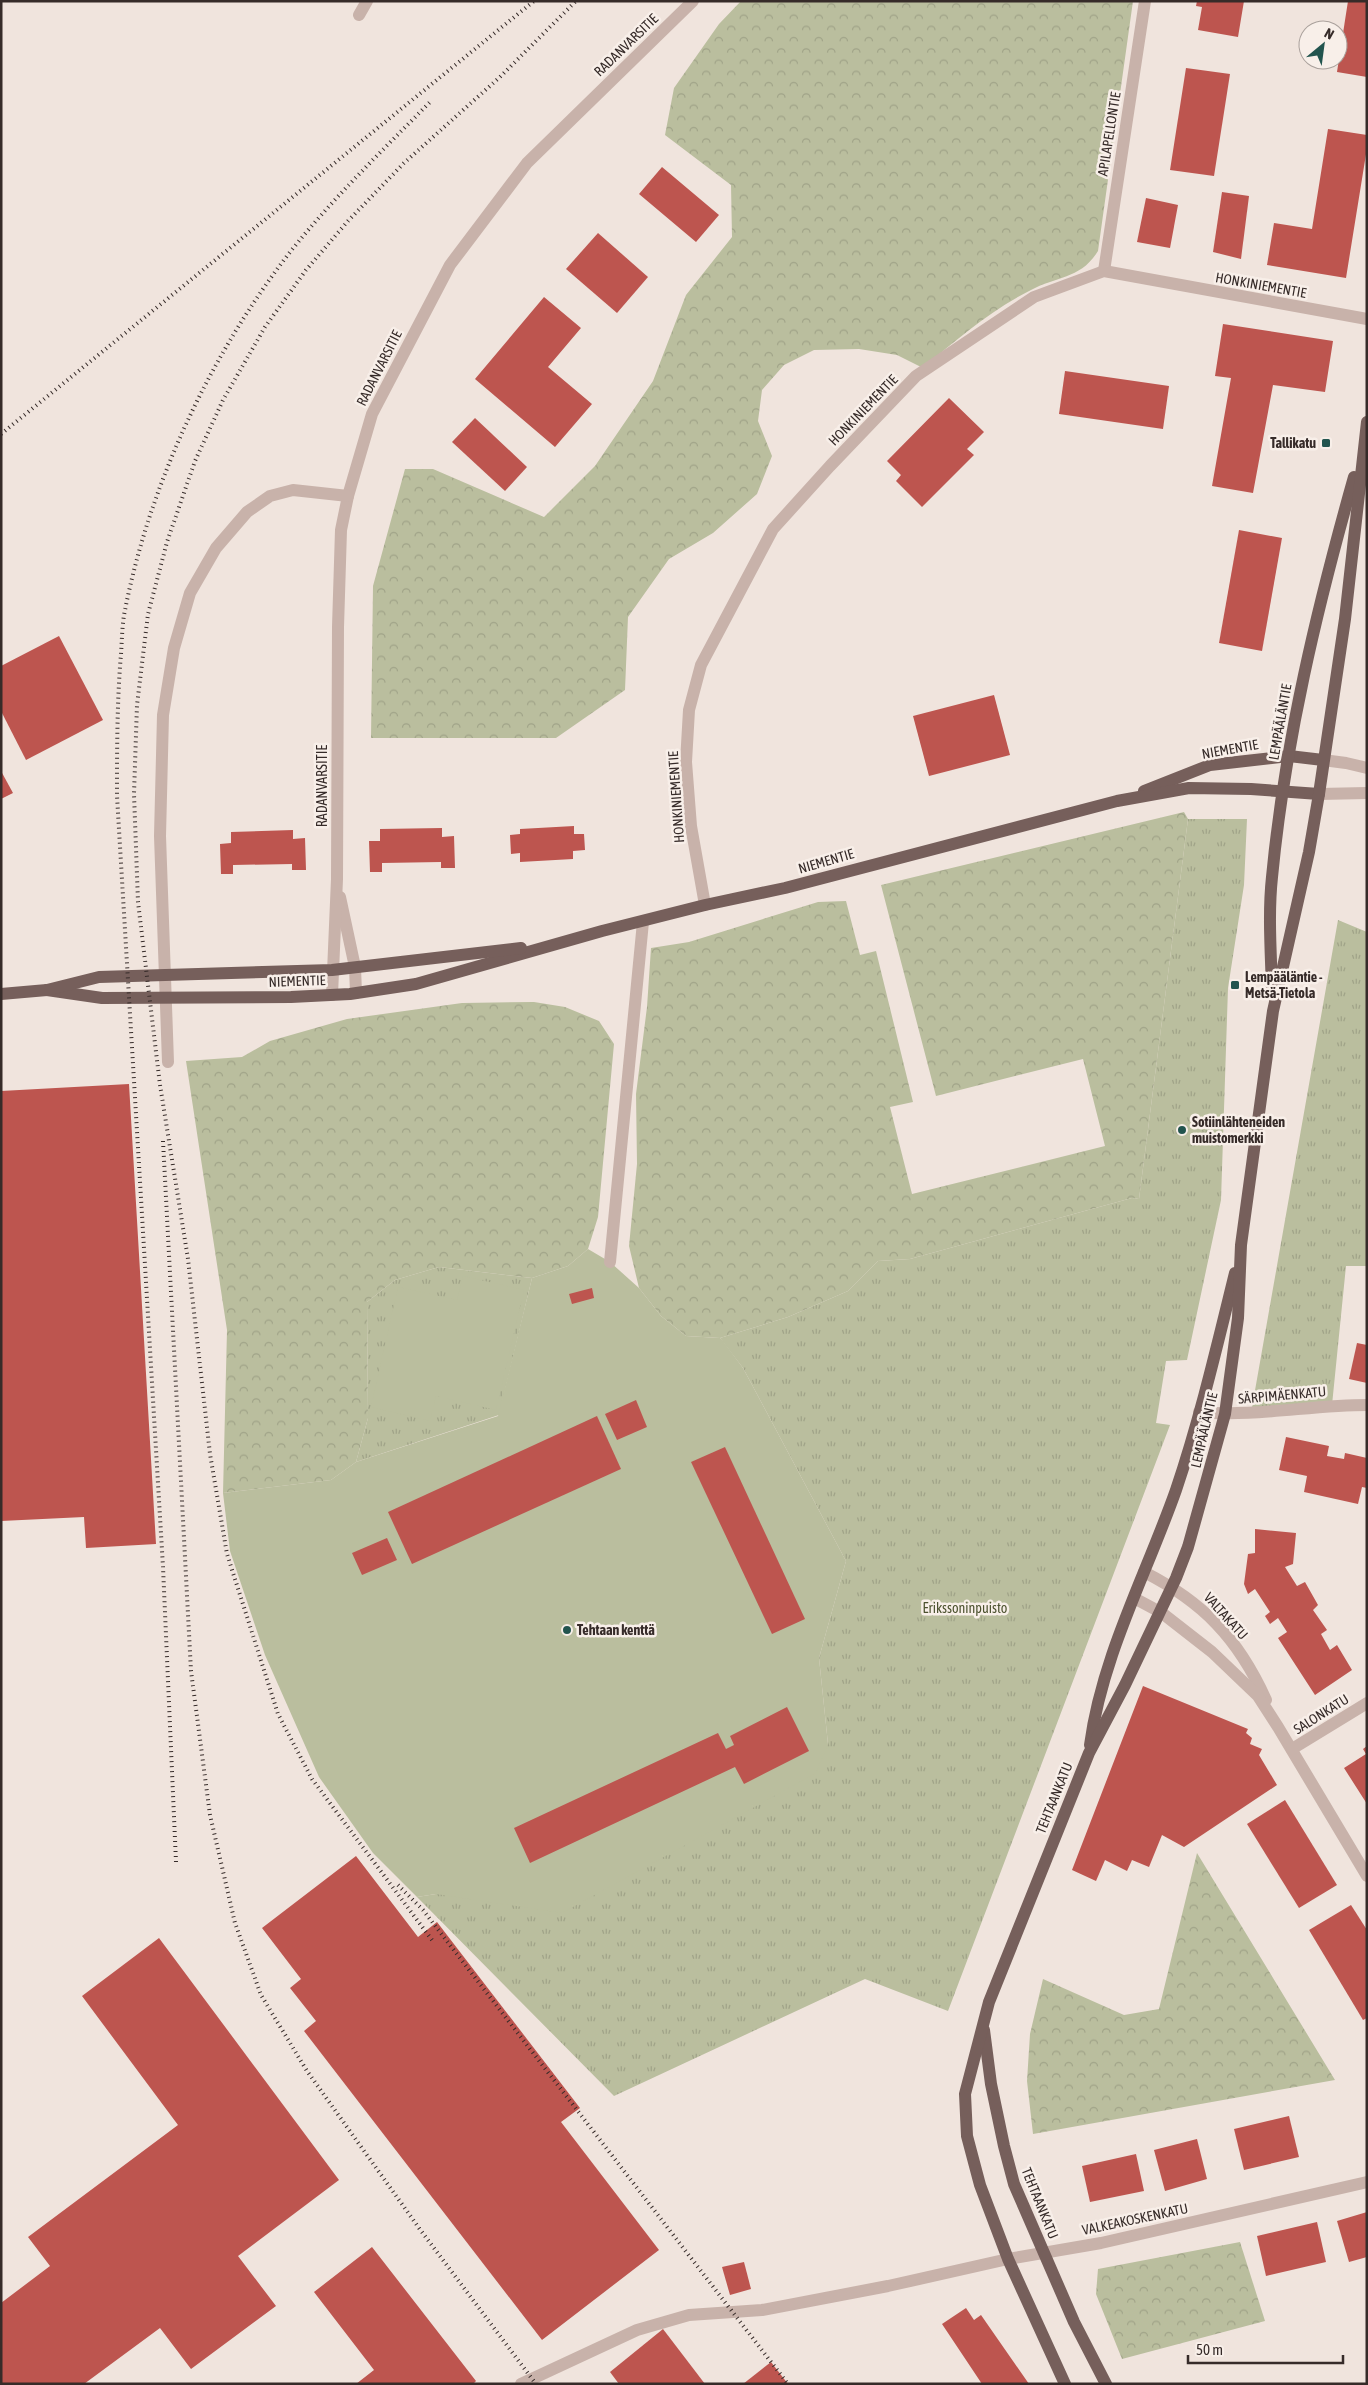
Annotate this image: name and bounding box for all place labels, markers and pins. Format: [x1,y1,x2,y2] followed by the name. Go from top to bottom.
[1270,435,1316,451] place label: Tallikatu
[1320,437,1332,449] marker: Tallikatu
[1245,969,1323,1001] place label: Lempääläntie - Metsä-Tietola
[1229,979,1241,991] marker: Lempääläntie - Metsä-Tietola
[1192,1114,1285,1146] place label: Sotiinlähteneiden muistomerkki
[1176,1124,1188,1136] marker: Sotiinlähteneiden muistomerkki
[577,1622,655,1638] place label: Tehtaan kenttä
[561,1624,573,1636] marker: Tehtaan kenttä

